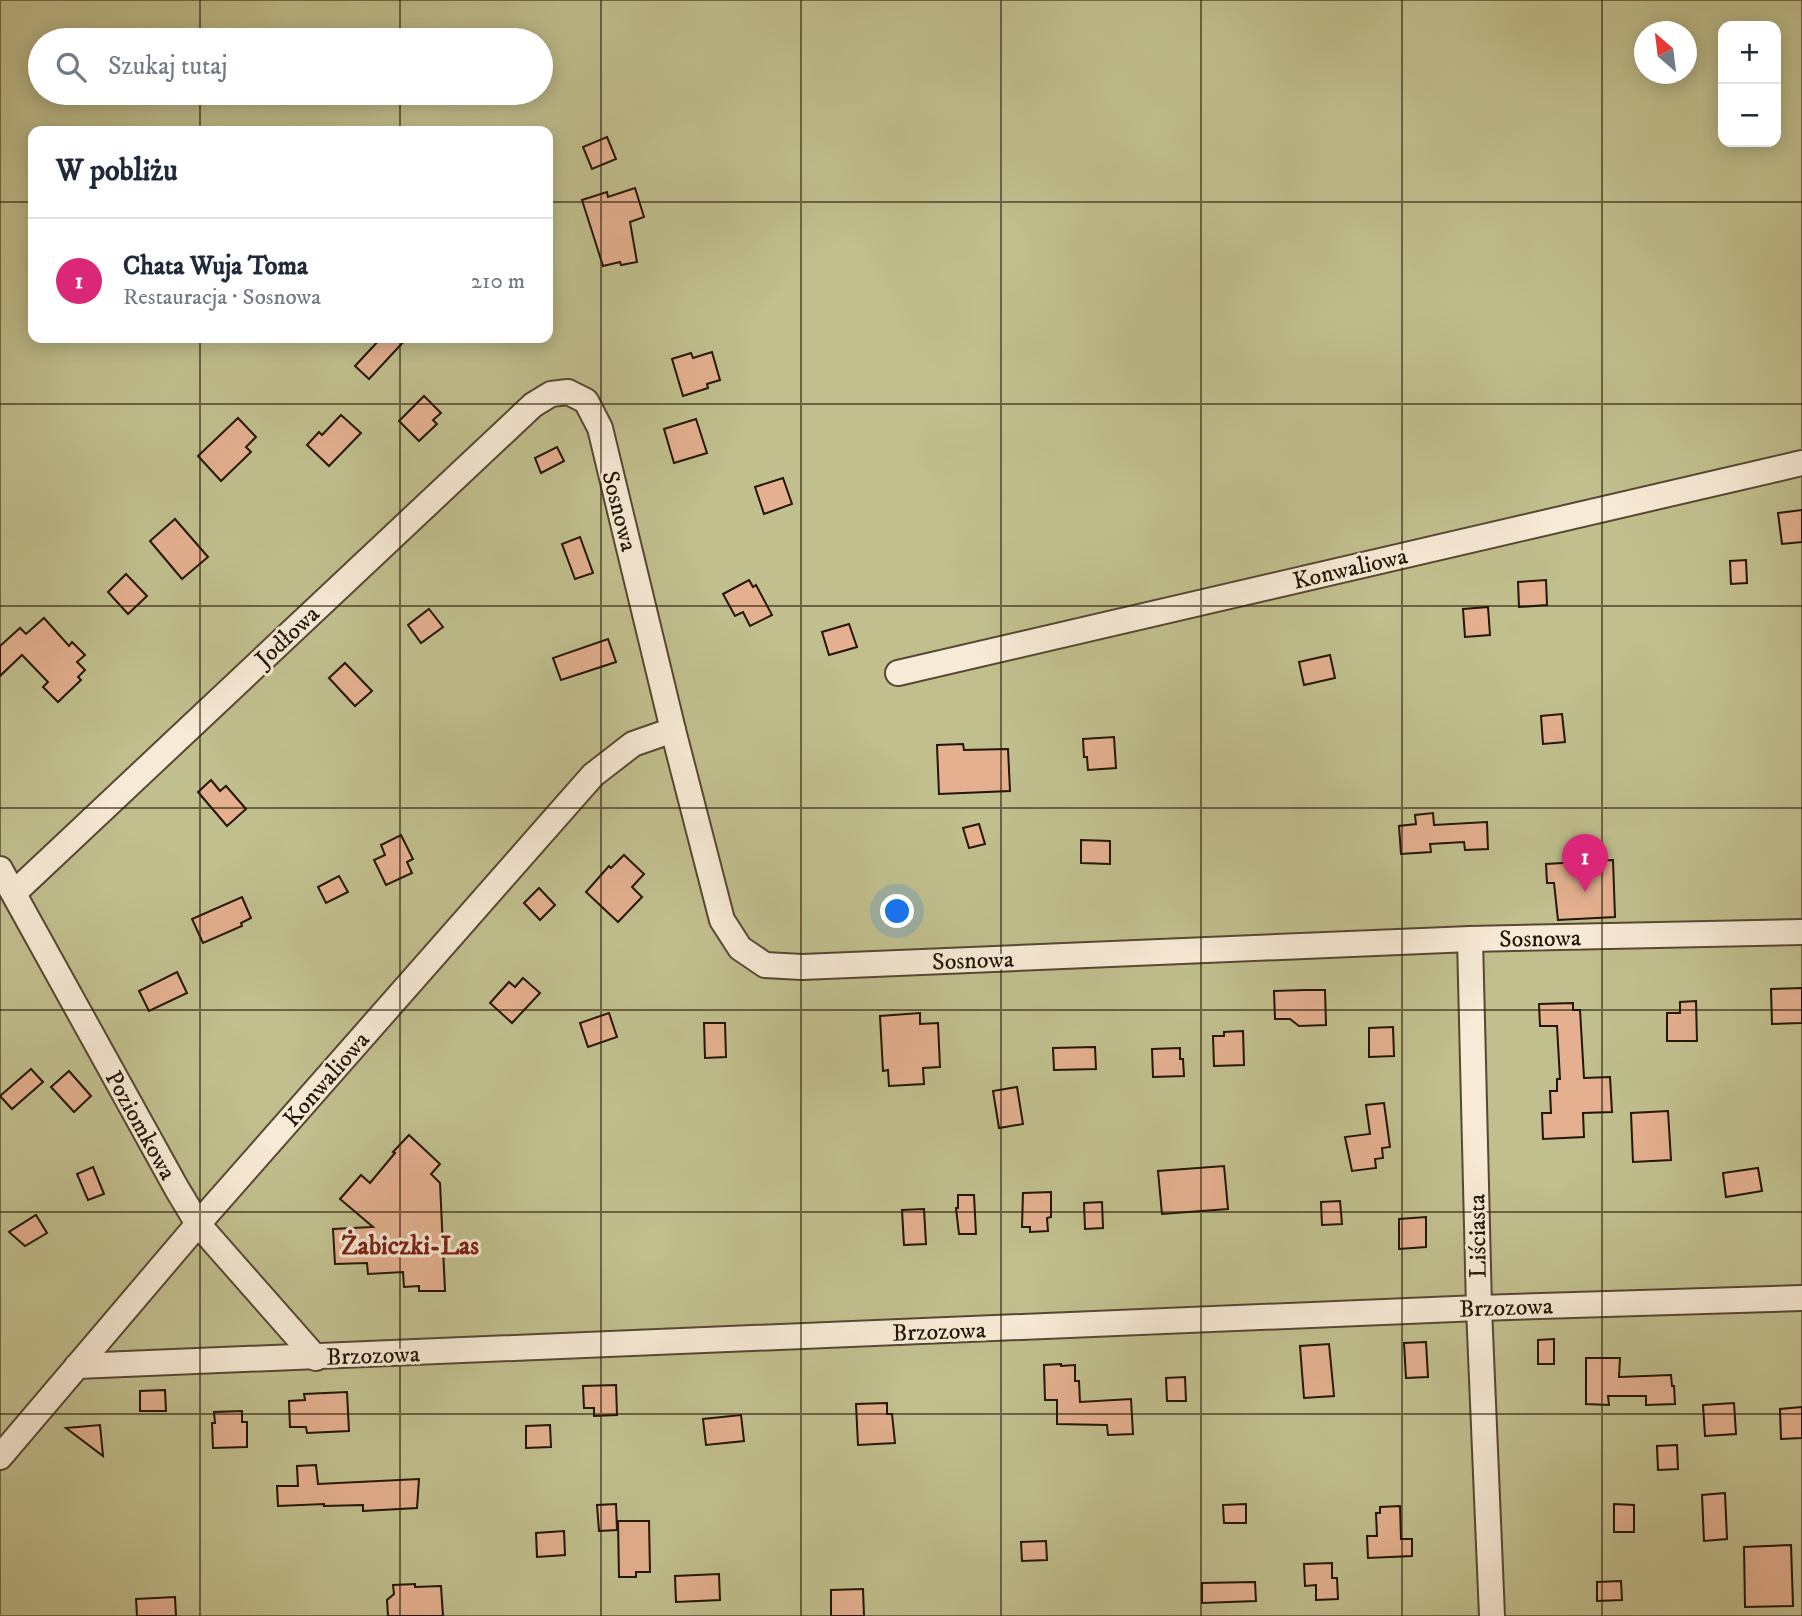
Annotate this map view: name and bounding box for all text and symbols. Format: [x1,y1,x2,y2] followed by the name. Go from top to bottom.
[1634,21,1697,84] north arrow
[1718,21,1781,147] map controls
[1718,21,1781,84] button: +
[28,28,553,105] search box
[52,48,90,86] icon: search
[108,50,228,83] text: Szukaj tutaj
[1718,84,1781,147] button: −
[56,153,178,190] text: W pobliżu
[123,250,308,283] text: Chata Wuja Toma
[75,267,83,296] text: 1
[471,267,525,296] text: 210 m
[123,283,321,312] text: Restauracja · Sosnowa
[595,468,644,555] street label: Sosnowa
[1290,541,1411,597] street label: Konwaliowa
[248,599,327,675] street label: Jodłowa
[1562,834,1608,892] pin: 1
[880,894,914,928] your location
[1499,923,1582,955] street label: Sosnowa
[932,945,1015,977] street label: Sosnowa
[277,1025,377,1134] street label: Konwaliowa
[98,1066,183,1186] street label: Poziomkowa
[1462,1193,1494,1278] street label: Liściasta
[341,1229,479,1263] district label: Żabiczki-Las
[1459,1291,1554,1325] street label: Brzozowa
[892,1315,987,1349] street label: Brzozowa
[326,1339,421,1373] street label: Brzozowa

